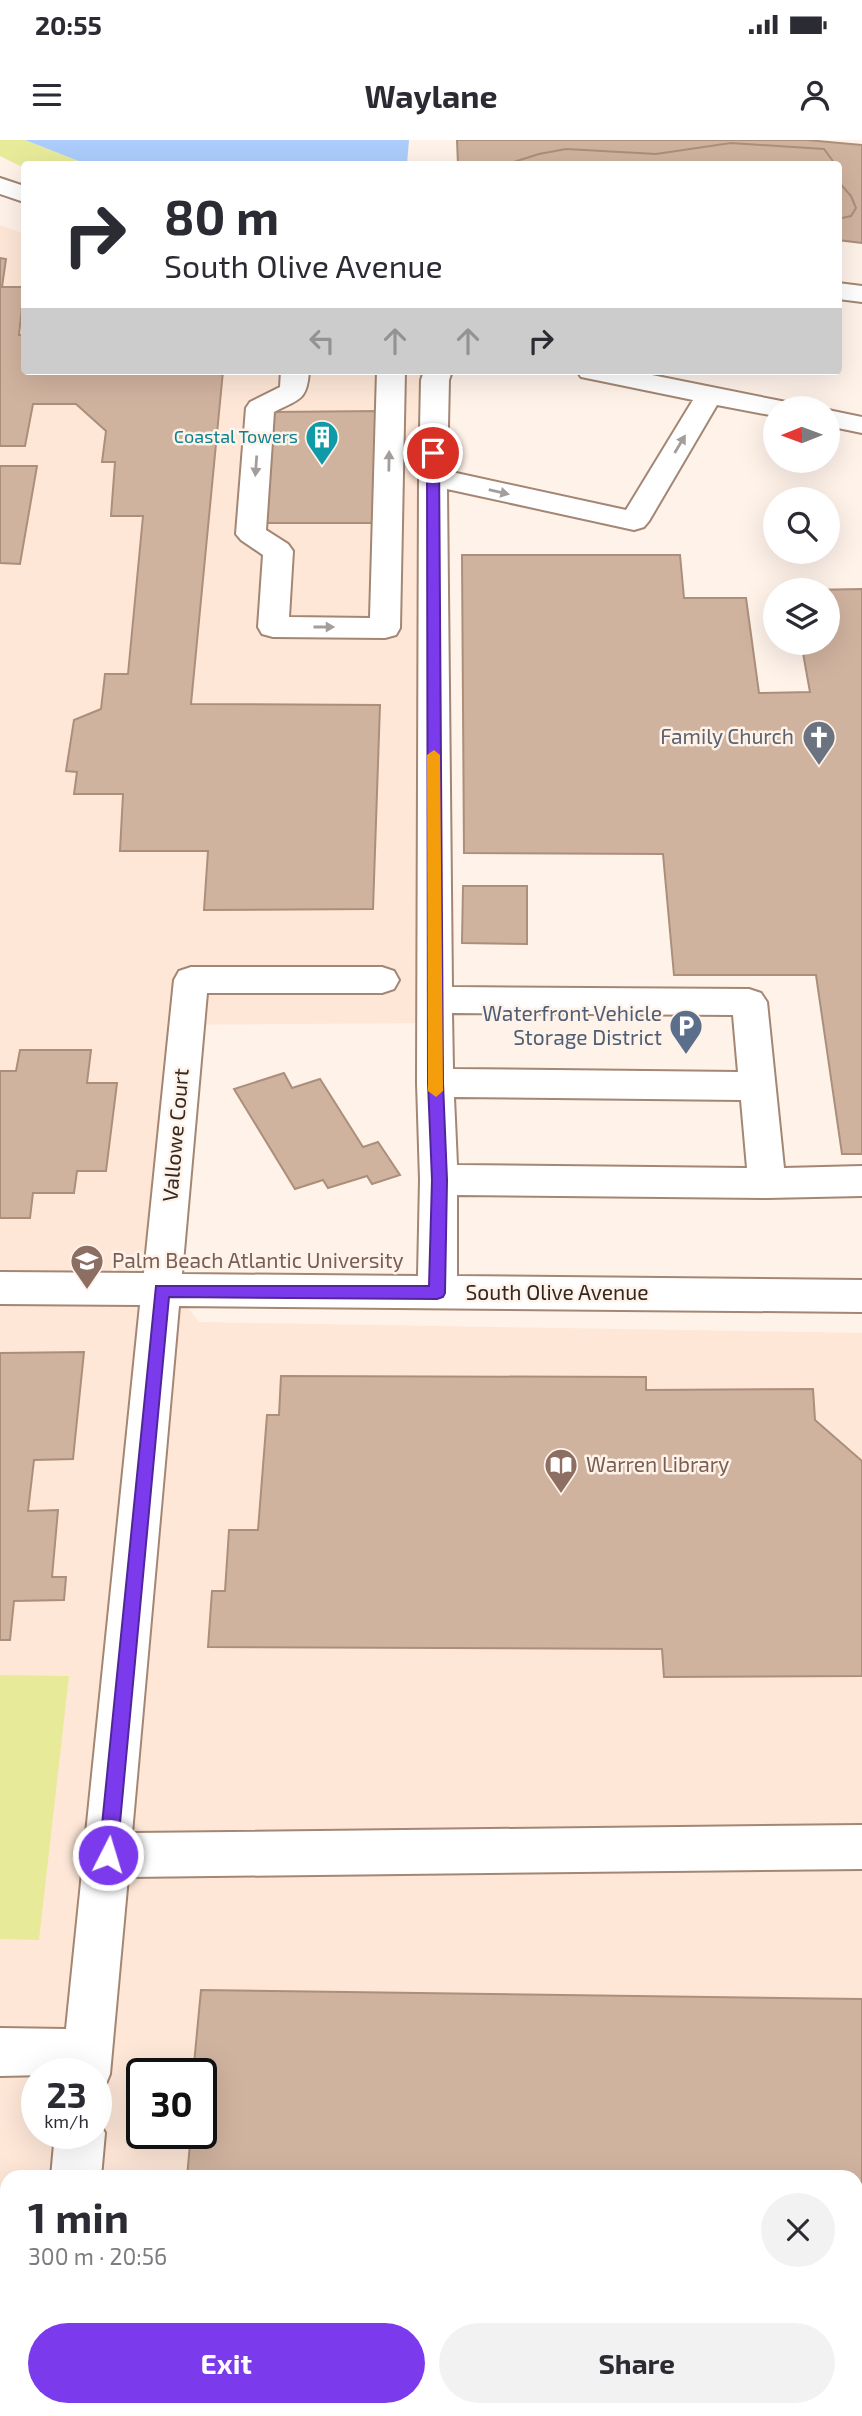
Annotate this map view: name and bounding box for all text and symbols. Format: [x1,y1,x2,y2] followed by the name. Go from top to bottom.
[35,9,102,40] text: 20:55
[28,76,66,114] icon: menu
[364,76,498,114] text: Waylane
[796,76,834,114] icon: person
[164,186,279,245] text: 80 m
[49,189,140,280] icon: right
[164,246,443,284] text: South Olive Avenue
[303,322,341,360] icon: left
[376,322,414,360] icon: ahead
[449,322,487,360] icon: ahead
[522,322,560,360] icon: right
[763,396,840,472] north arrow
[763,396,840,655] map controls
[303,418,341,467] building icon: Coastal Towers
[403,423,463,483] pin
[174,425,298,447] place label: Coastal Towers
[414,434,452,472] icon: arrive
[674,435,686,454] one-way arrow
[384,450,395,472] one-way arrow
[250,456,261,478] one-way arrow
[488,486,510,497] one-way arrow
[763,487,840,564] button: search
[763,578,840,655] button: layers
[314,621,336,633] one-way arrow
[800,718,838,767] church icon: Family Church
[660,723,794,748] place label: Family Church
[482,1000,662,1049] place label: Waterfront Vehicle Storage District
[667,1007,705,1056] parking icon: Waterfront Vehicle Storage District
[156,1067,193,1202] street label: Vallowe Court
[68,1242,106,1291] school or university icon: Palm Beach Atlantic University
[112,1247,404,1272] place label: Palm Beach Atlantic University
[466,1279,648,1304] street label: South Olive Avenue
[542,1446,580,1495] library icon: Warren Library
[586,1451,729,1476] place label: Warren Library
[71,1818,145,1892] position arrow
[126,2058,217,2149] speed limit sign: 30
[46,2073,87,2115] text: 23
[44,2110,89,2132] text: km/h
[28,2191,129,2241] text: 1 min
[761,2193,835,2267] button: close
[28,2242,167,2270] text: 300 m · 20:56
[28,2323,425,2403] button: Exit
[439,2323,835,2403] button: Share

